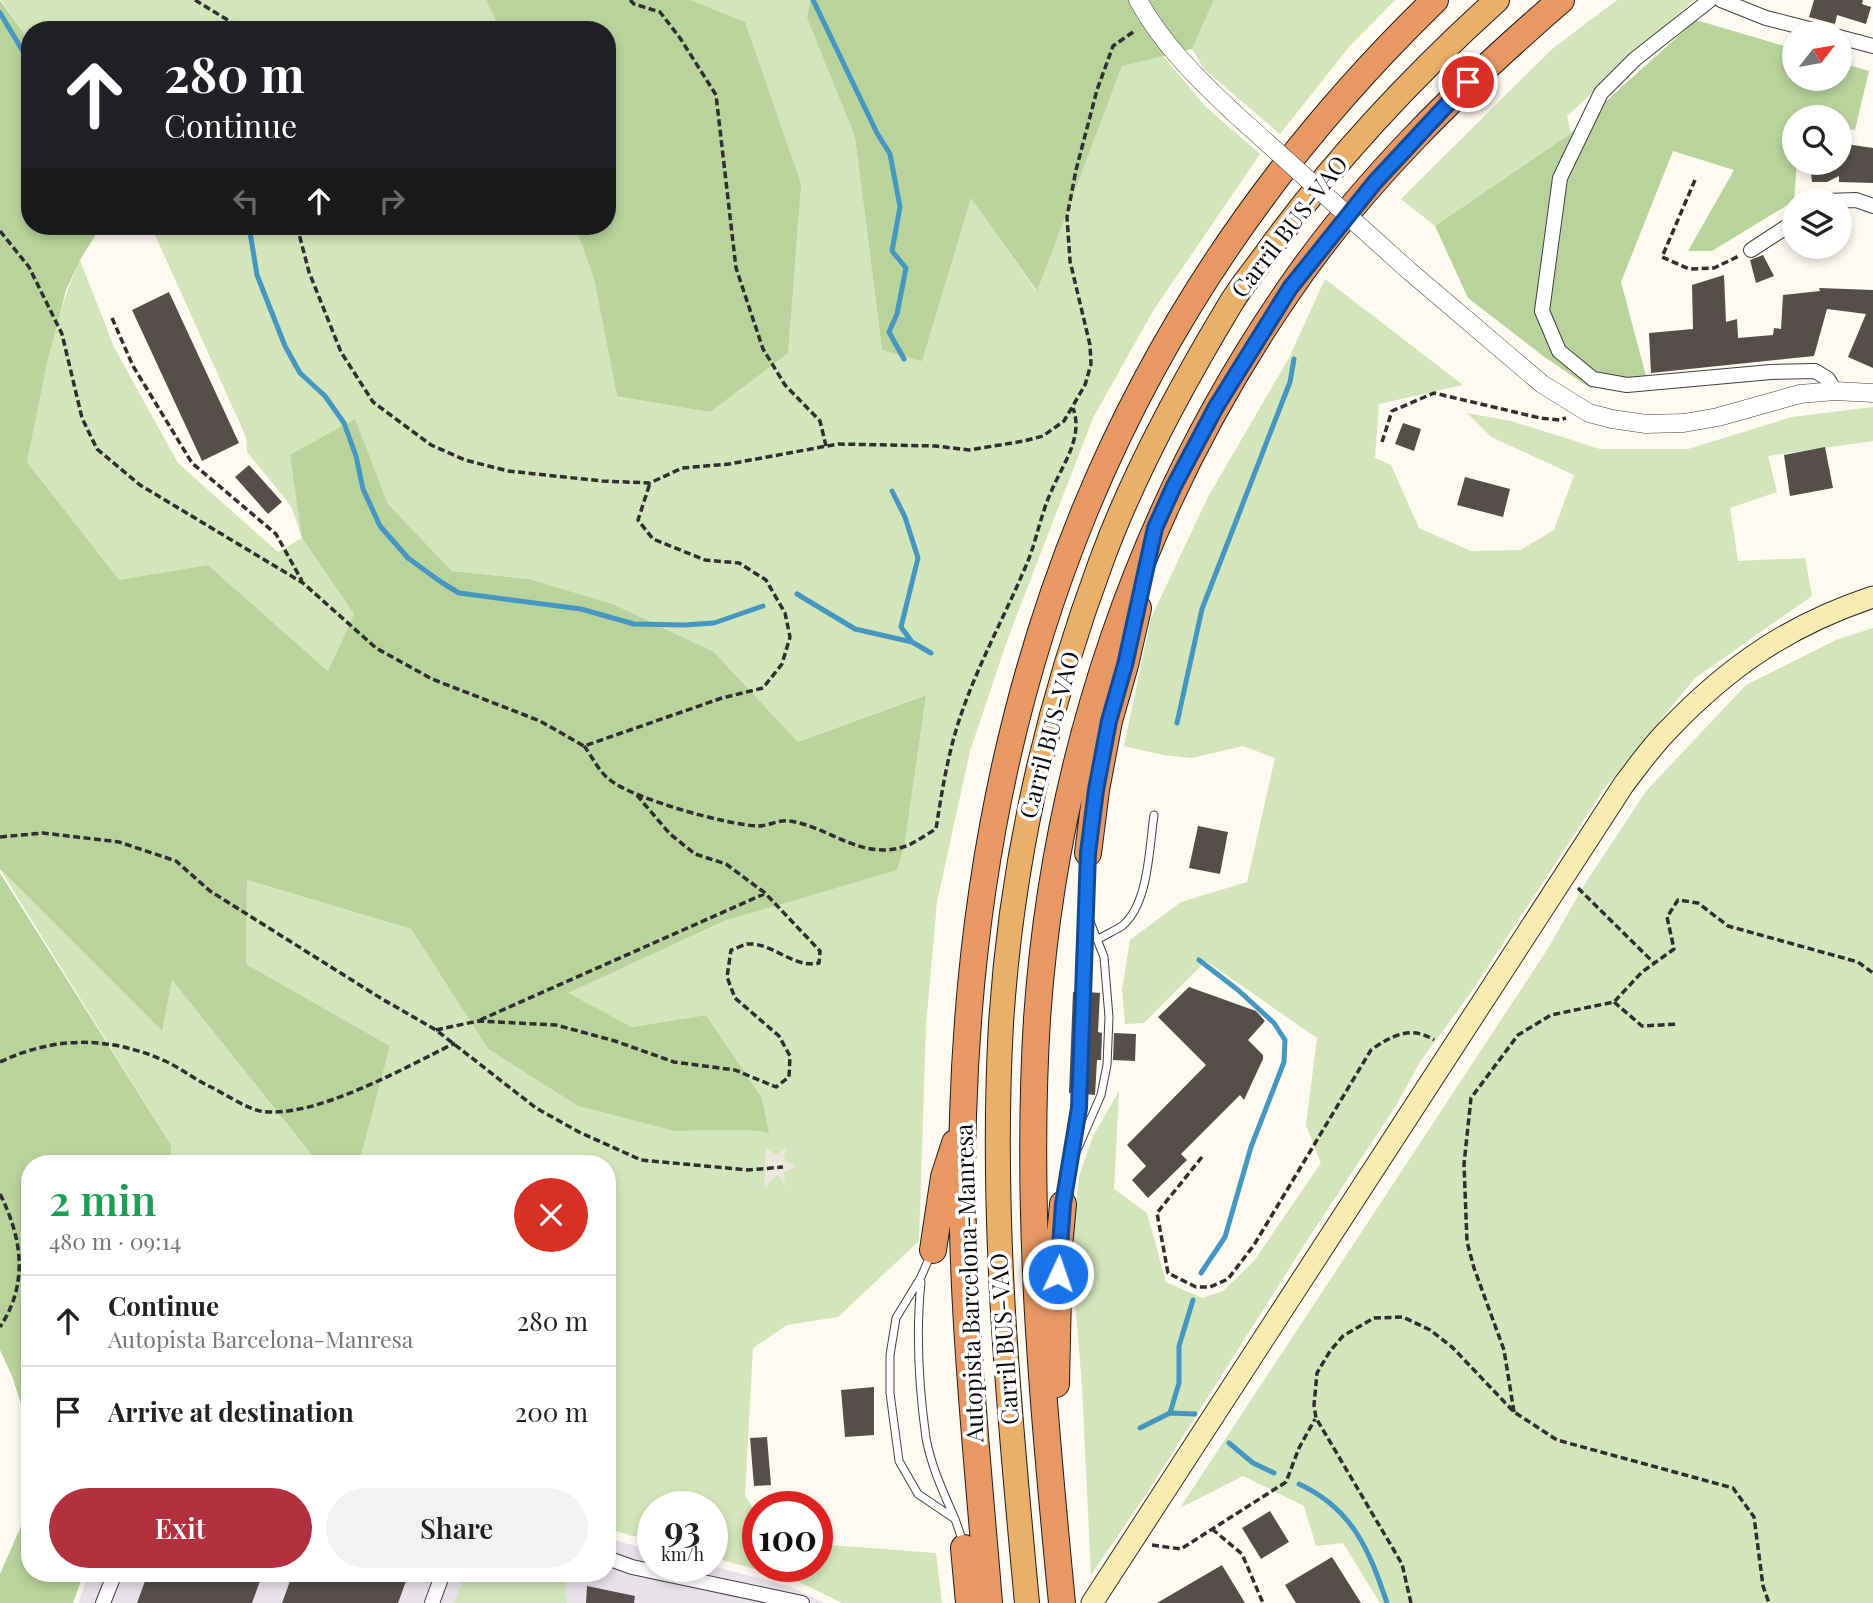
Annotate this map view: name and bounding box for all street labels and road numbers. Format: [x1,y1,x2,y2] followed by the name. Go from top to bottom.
[1223,148,1354,303] street label: Carril BUS-VAO
[1010,647,1086,822] street label: Carril BUS-VAO
[946,1123,990,1444] street label: Autopista Barcelona-Manresa
[981,1252,1025,1426] street label: Carril BUS-VAO

